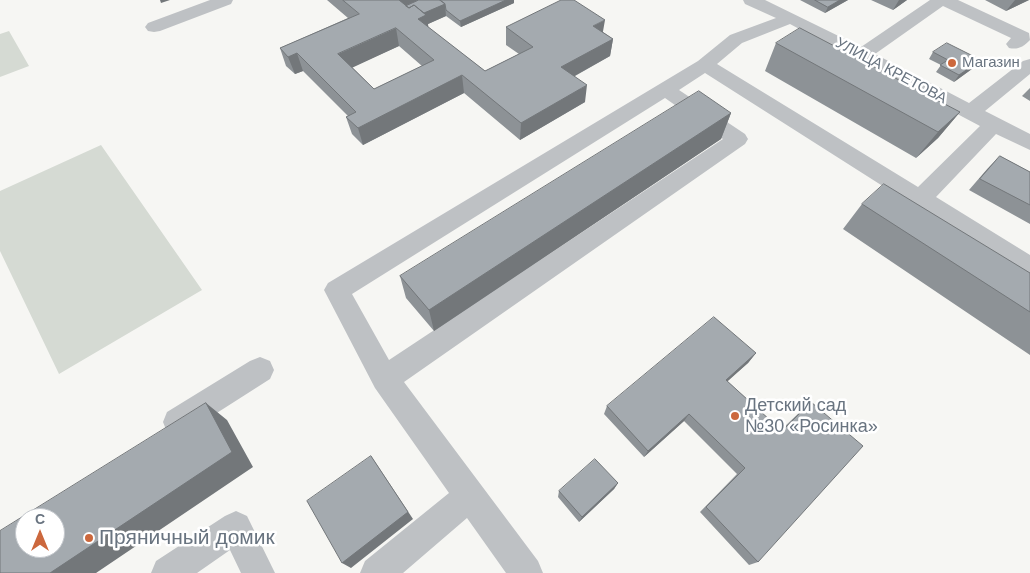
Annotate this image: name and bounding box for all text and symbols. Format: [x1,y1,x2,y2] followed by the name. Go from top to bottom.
[832,34,950,108] street label: УЛИЦА КРЕТОВА
[962,54,1020,72] place label: Магазин
[946,57,958,69] marker: Магазин
[745,395,878,438] place label: Детский сад №30 «Росинка»
[729,410,741,422] marker: Детский сад №30 «Росинка»
[15,508,65,558] north arrow
[35,511,45,527] text: С
[99,525,275,551] place label: Пряничный домик
[83,532,95,544] marker: Пряничный домик

